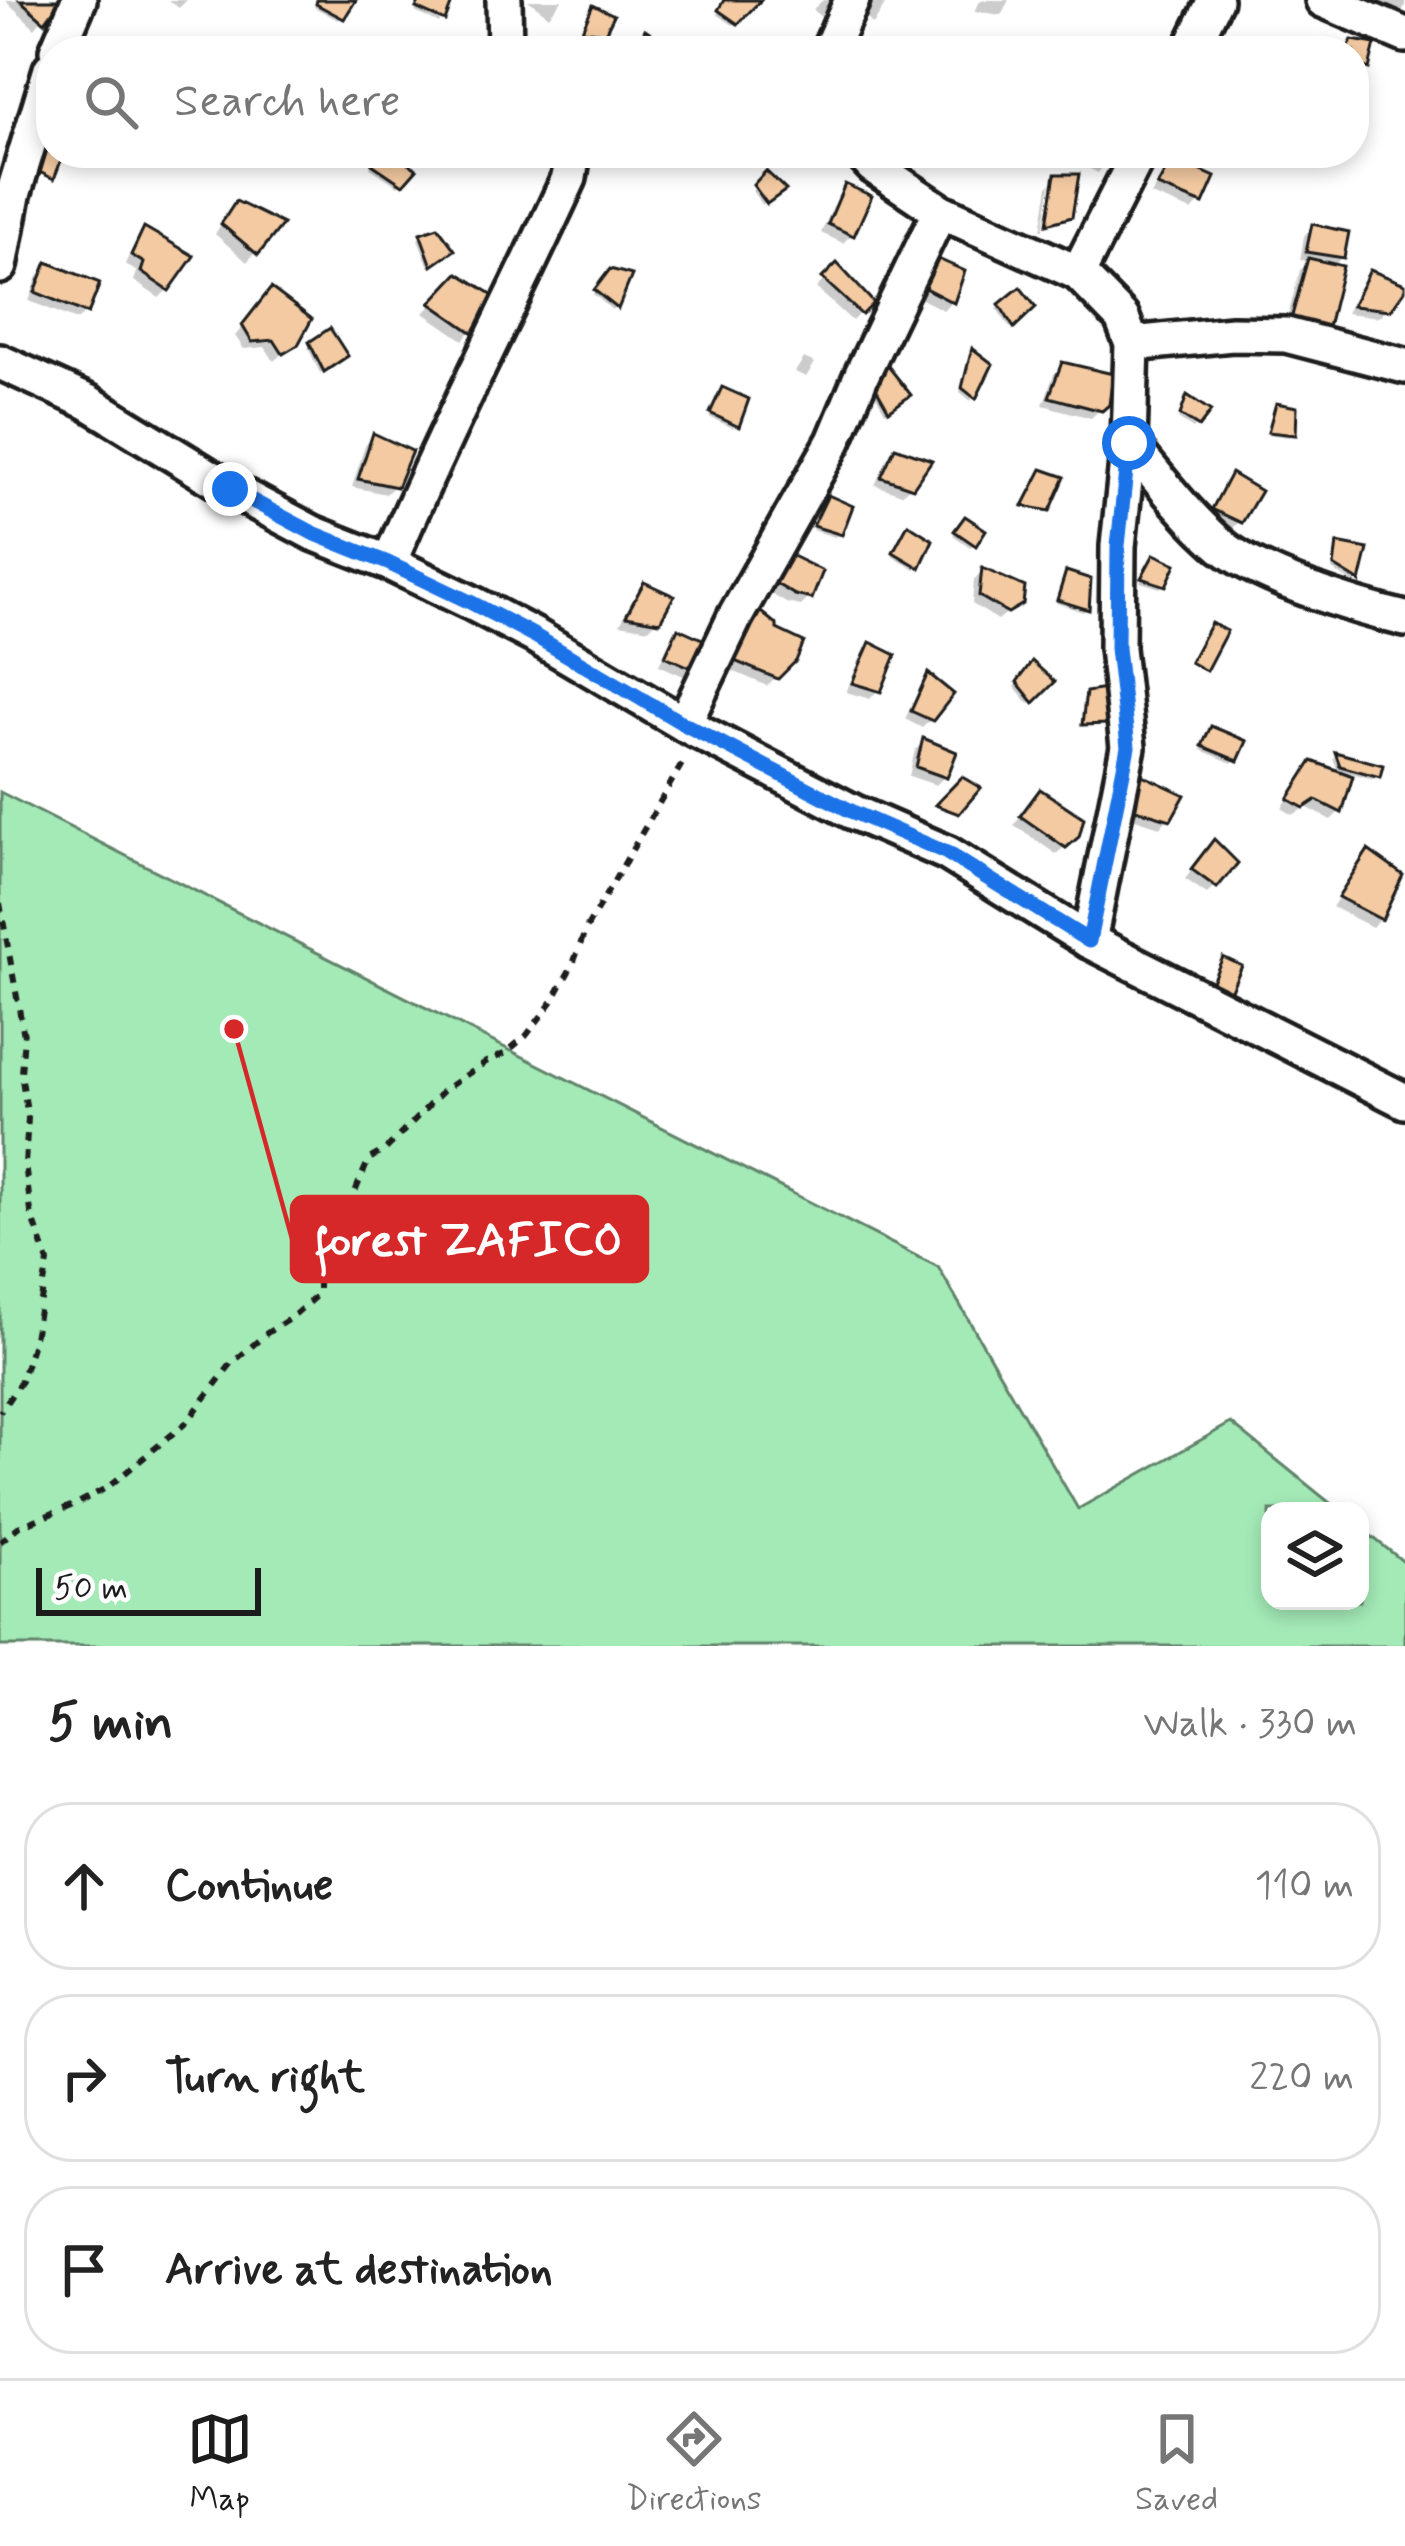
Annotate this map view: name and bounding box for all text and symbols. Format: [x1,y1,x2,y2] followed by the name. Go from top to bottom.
[36,36,1369,168] search box
[78,69,144,135] icon: search
[174,73,401,132] text: Search here
[1102,416,1156,470] route start
[203,462,257,516] route end
[292,1197,647,1281] callout: forest ZAFICO
[315,1210,622,1277] text: forest ZAFICO
[1261,1502,1369,1610] map controls
[1261,1502,1369,1610] button: layers
[36,1562,261,1615] scale bar
[54,1567,128,1611] text: 50 m
[48,1691,173,1757] text: 5 min
[1144,1699,1357,1750] text: Walk · 330 m
[51,1853,117,1919] icon: ahead
[165,1857,333,1916] text: Continue
[1255,1861,1354,1912] text: 110 m
[51,2045,117,2111] icon: right
[165,2049,365,2108] text: Turn right
[1249,2053,1354,2104] text: 220 m
[51,2237,117,2303] icon: arrive
[165,2241,553,2300] text: Arrive at destination
[187,2406,253,2522] tab: Map
[626,2406,762,2522] tab: Directions
[1135,2406,1218,2522] tab: Saved

